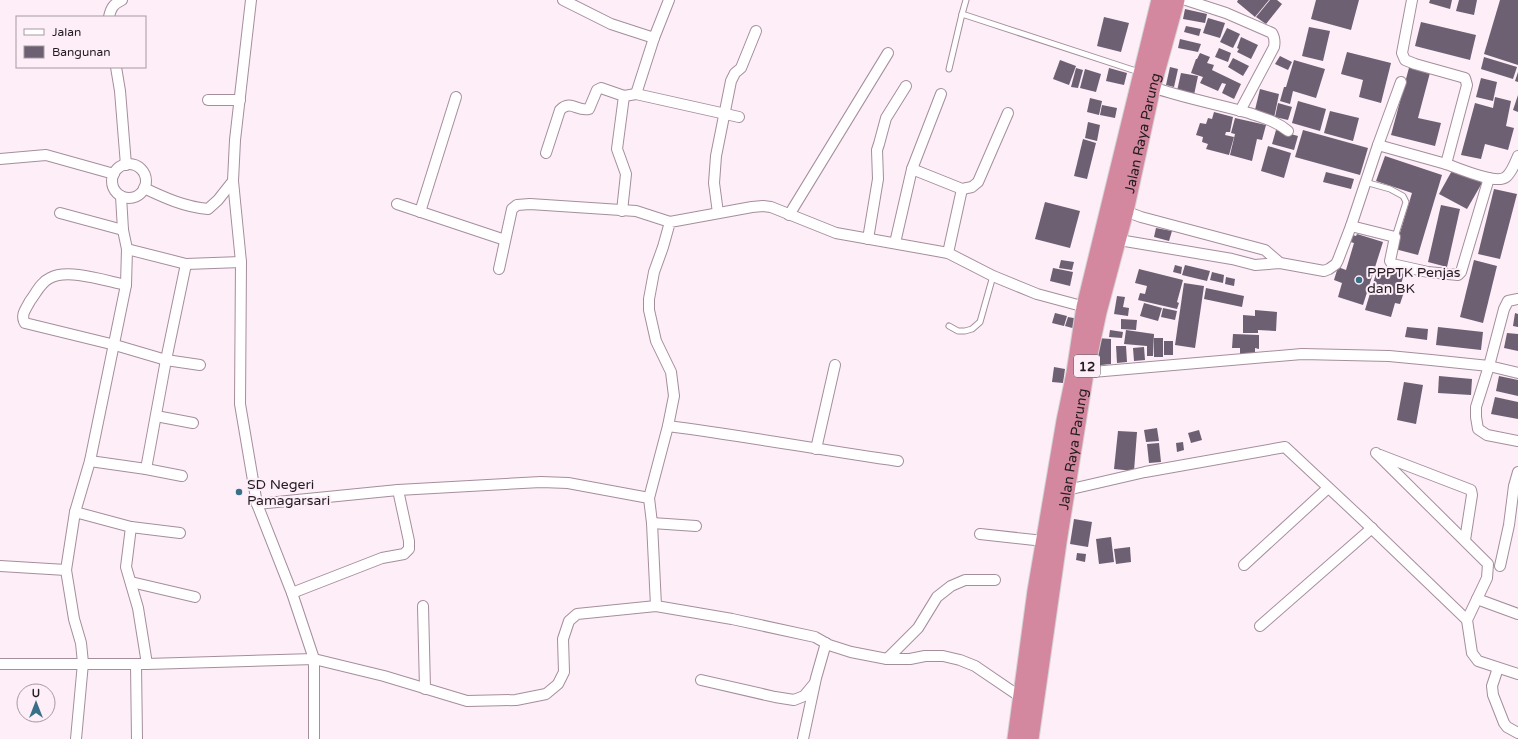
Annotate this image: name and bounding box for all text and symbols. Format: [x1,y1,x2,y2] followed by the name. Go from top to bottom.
[16,16,146,68] legend
[52,25,81,39] text: Jalan
[52,45,111,59] text: Bangunan
[1121,71,1165,195] street label: Jalan Raya Parung
[1367,264,1461,297] place label: PPPTK Penjas dan BK
[1354,275,1364,285] marker: PPPTK Penjas dan BK
[1074,355,1100,377] road number: 12
[1055,387,1091,511] street label: Jalan Raya Parung
[247,476,330,509] place label: SD Negeri Pamagarsari
[234,487,244,497] marker: SD Negeri Pamagarsari
[16,683,56,723] north arrow
[32,687,40,700] text: U

